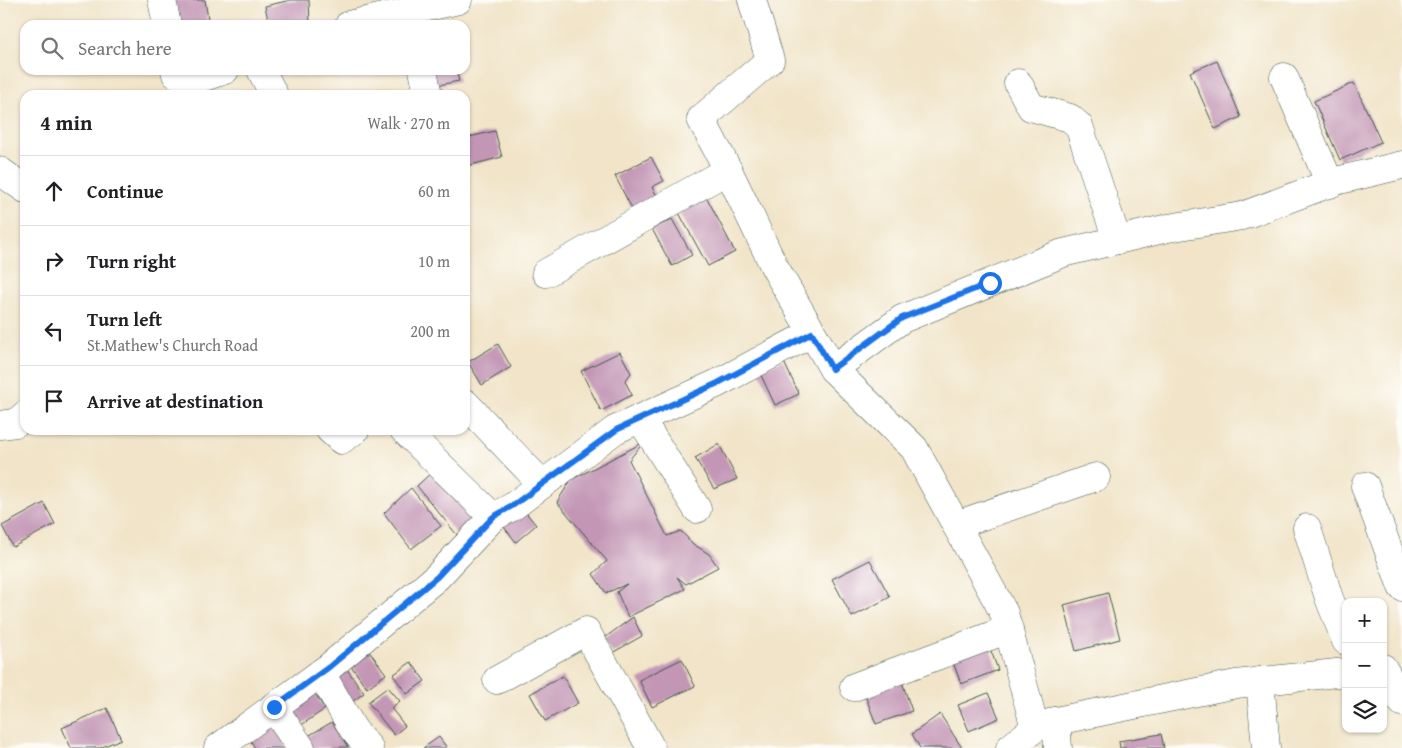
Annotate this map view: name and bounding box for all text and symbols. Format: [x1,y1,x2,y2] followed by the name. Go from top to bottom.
[20,20,470,75] search box
[38,34,66,62] icon: search
[78,34,172,62] text: Search here
[40,107,92,138] text: 4 min
[367,111,450,135] text: Walk · 270 m
[40,177,68,205] icon: ahead
[87,177,164,205] text: Continue
[418,179,450,203] text: 60 m
[40,247,68,275] icon: right
[87,247,176,275] text: Turn right
[418,249,450,273] text: 10 m
[979,272,1002,295] route start
[87,305,162,333] text: Turn left
[40,317,68,345] icon: left
[410,319,450,343] text: 200 m
[87,333,258,357] text: St.Mathew's Church Road
[40,387,68,415] icon: arrive
[87,387,263,415] text: Arrive at destination
[1342,598,1387,733] map controls
[1342,598,1387,643] button: +
[1342,643,1387,688] button: −
[1342,688,1387,733] button: layers
[263,696,286,719] route end

